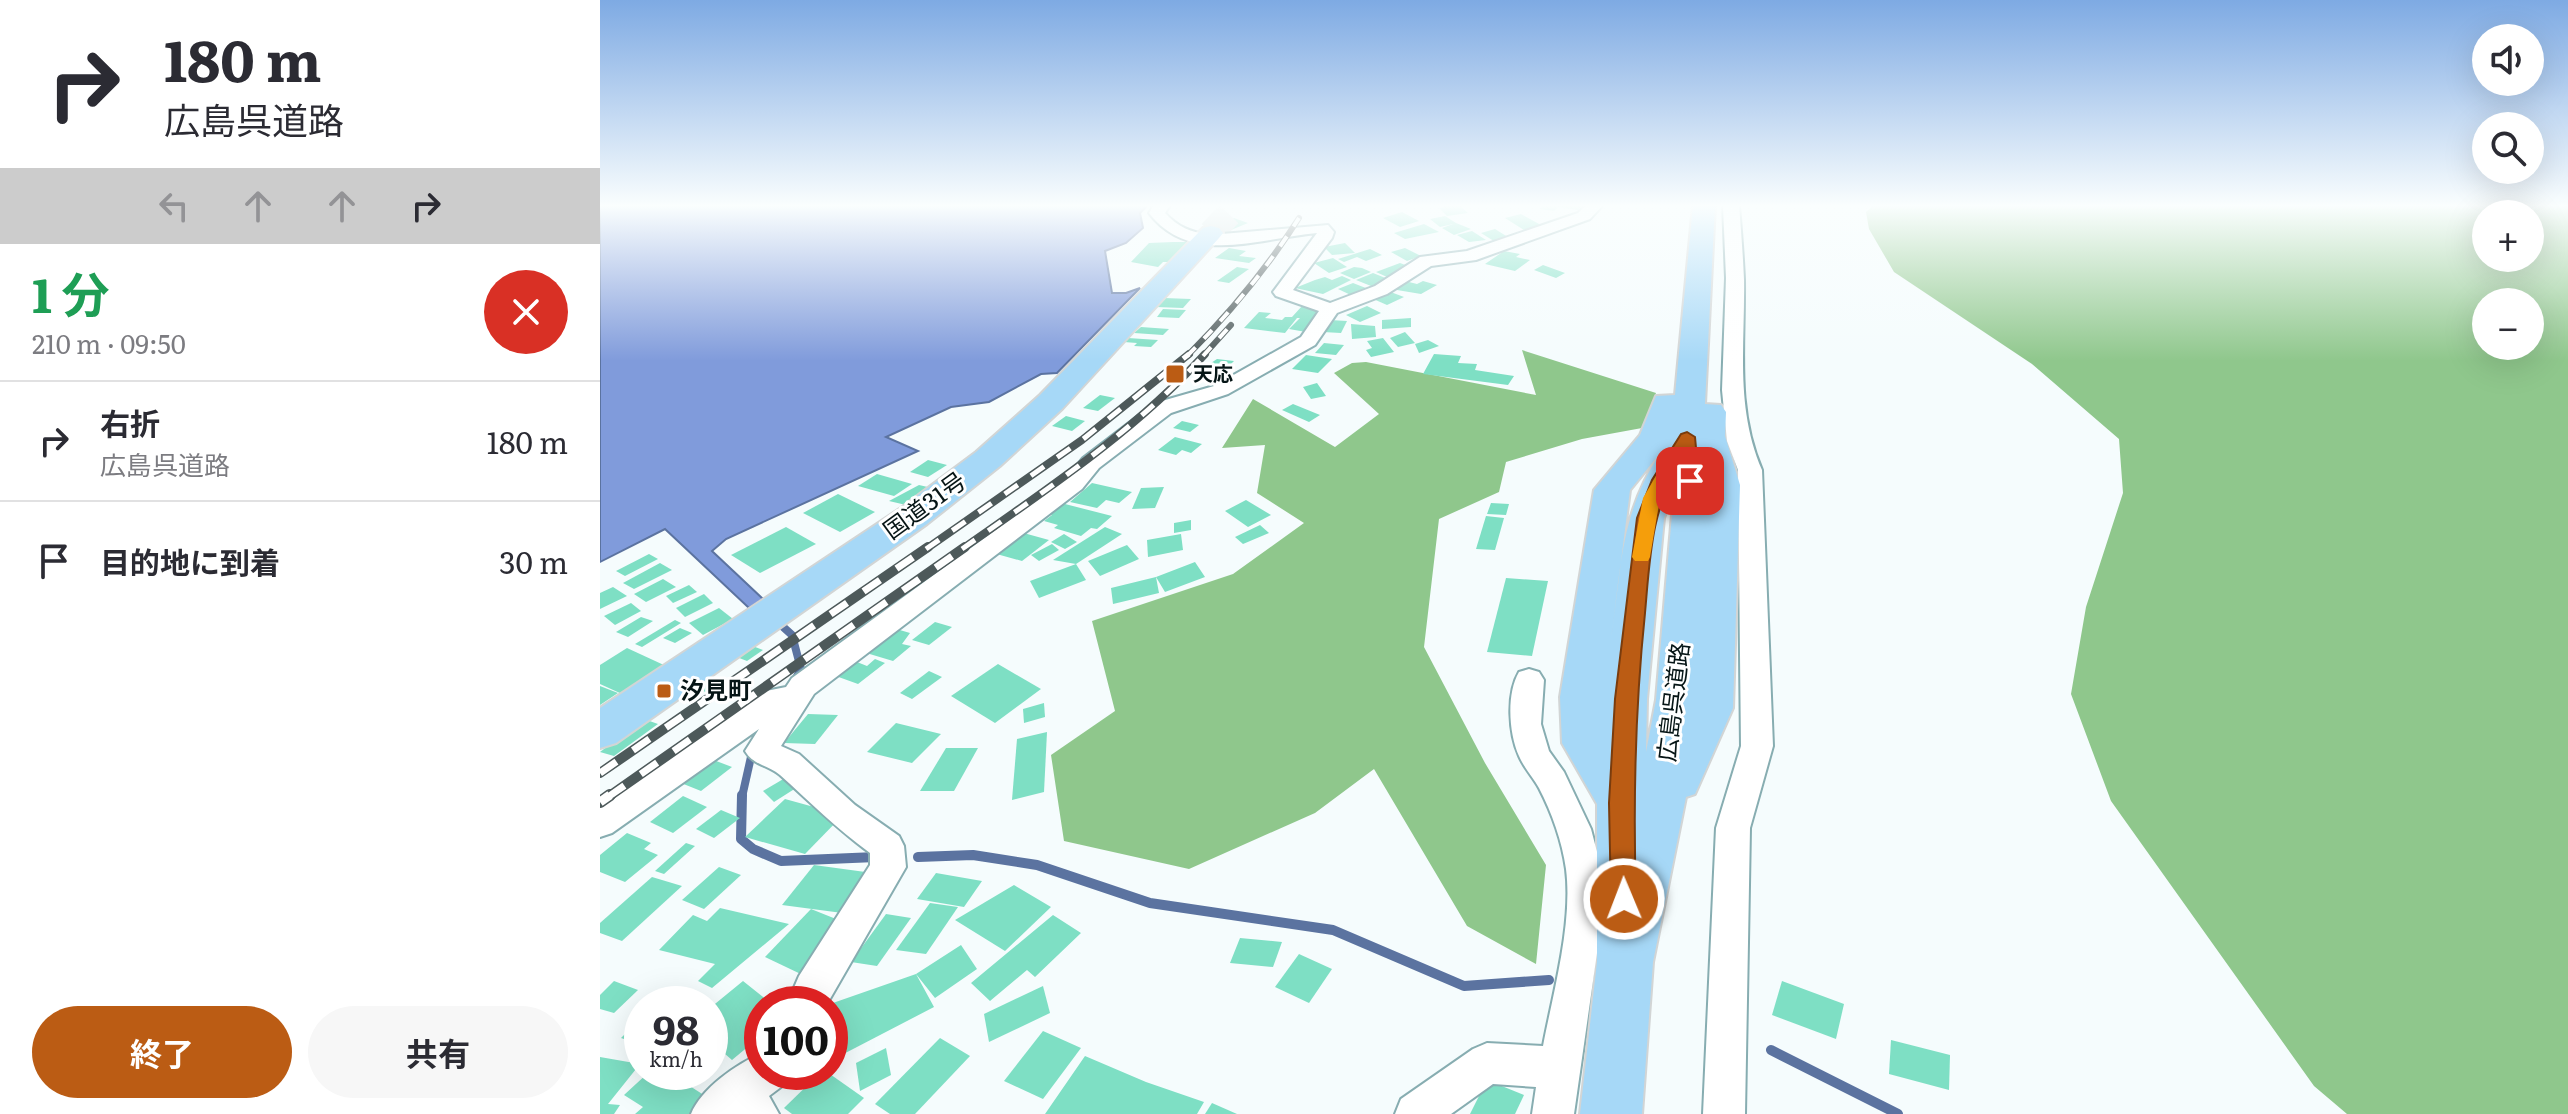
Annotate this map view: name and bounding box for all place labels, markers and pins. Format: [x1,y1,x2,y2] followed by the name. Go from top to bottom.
[1193,357,1233,387] place label: 天応
[1164,363,1186,385] marker: 天応
[1656,447,1724,515] pin
[680,671,752,706] place label: 汐見町
[655,682,673,700] marker: 汐見町

